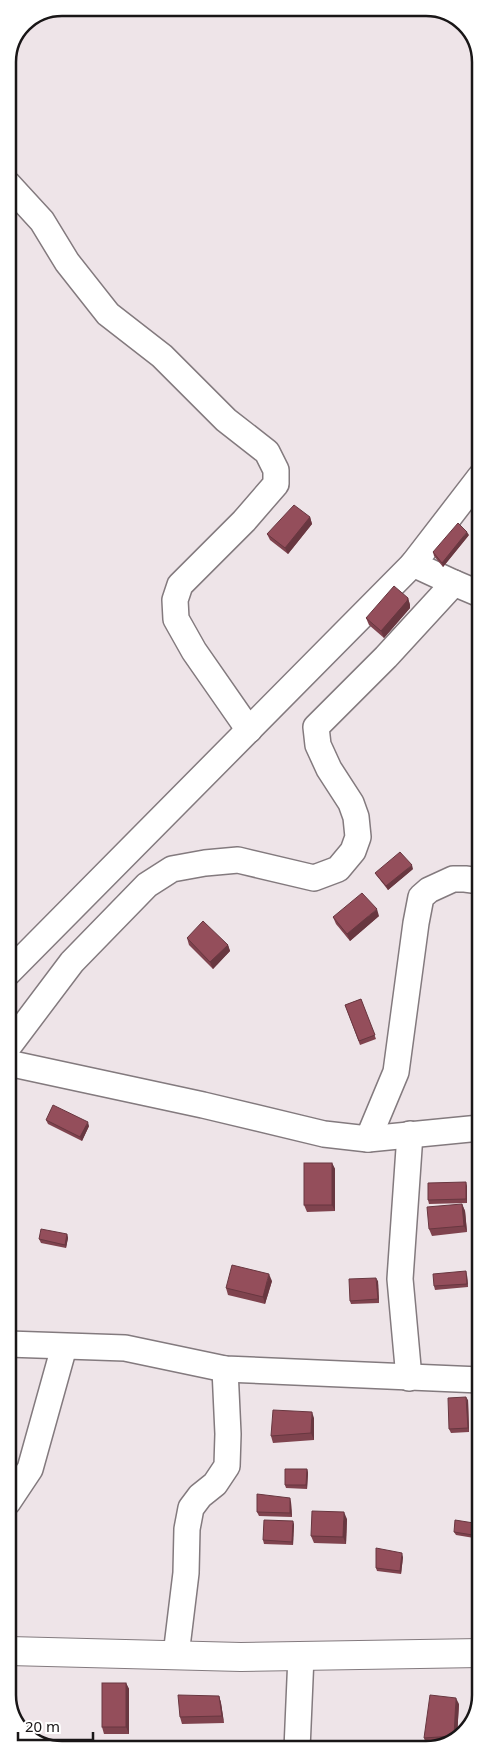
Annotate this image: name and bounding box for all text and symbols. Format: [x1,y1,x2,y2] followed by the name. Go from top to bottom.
[18,1710,92,1742] scale bar
[25,1716,60,1736] text: 20 m

